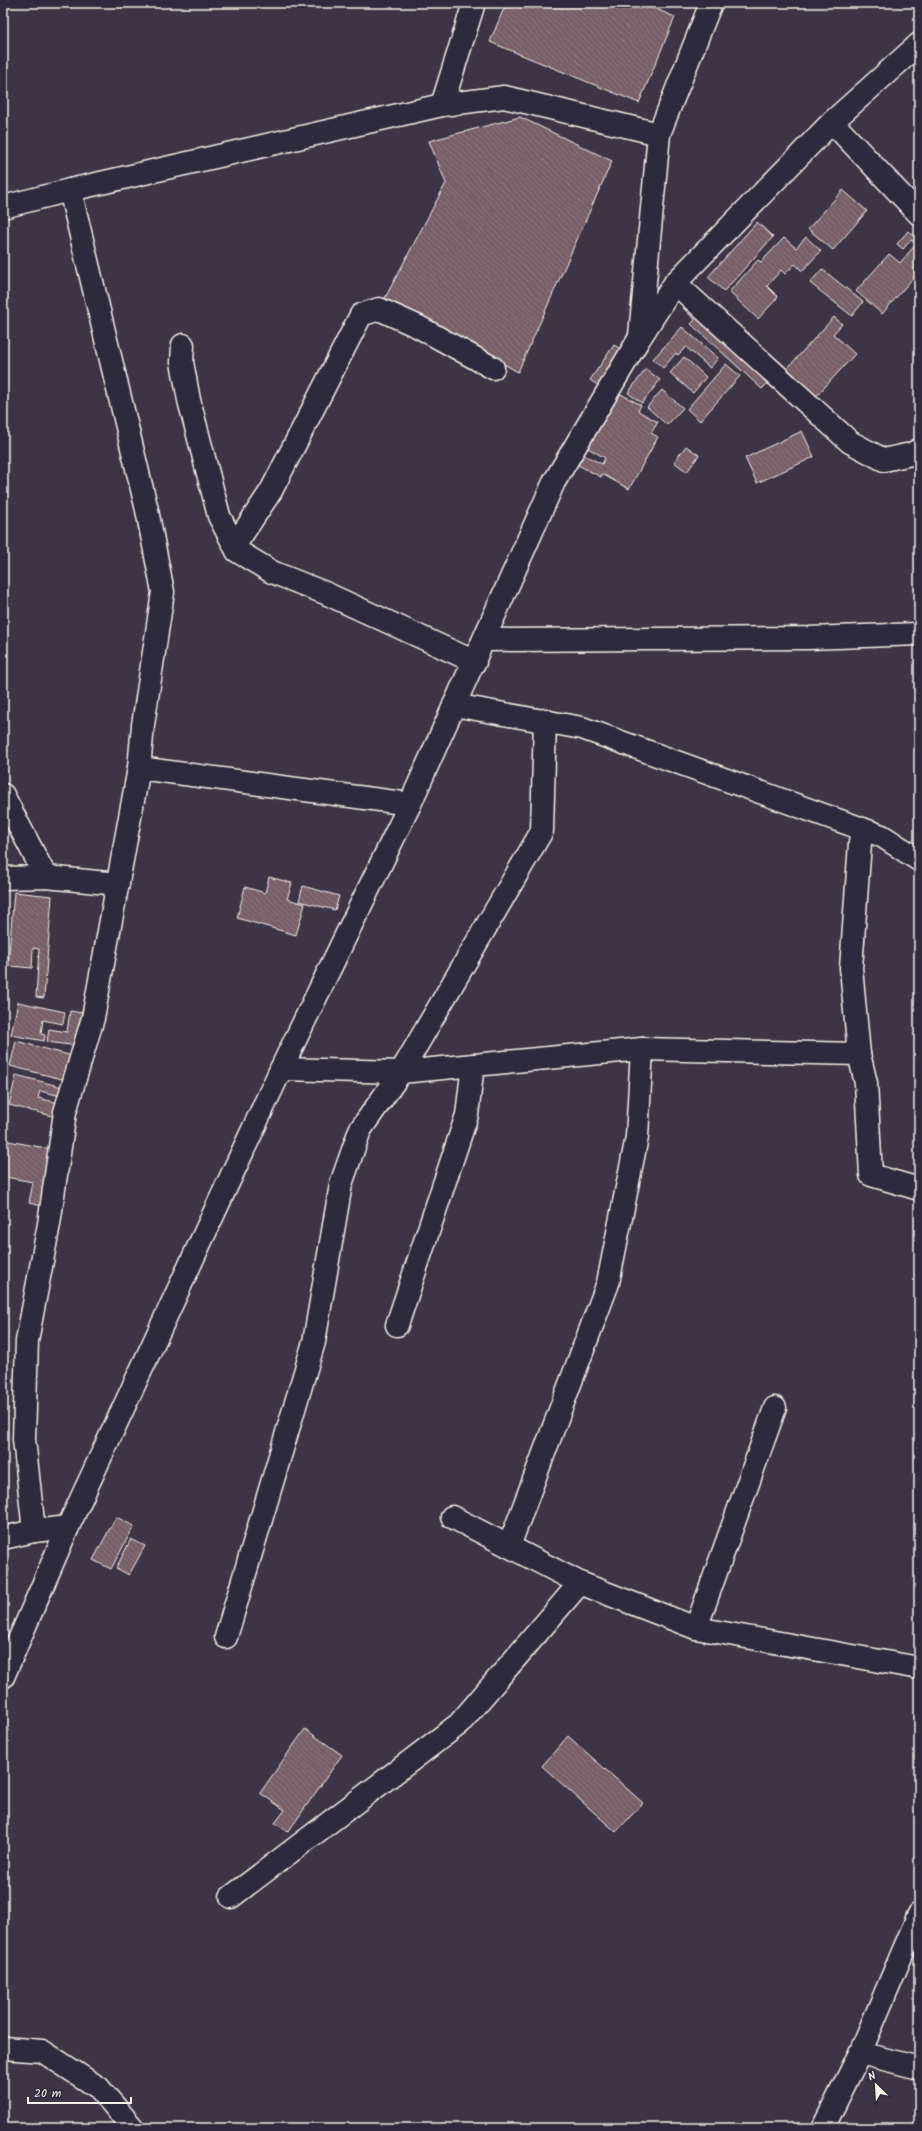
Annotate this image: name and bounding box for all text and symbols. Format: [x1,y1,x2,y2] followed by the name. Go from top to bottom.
[856,2065,896,2105] north arrow
[865,2067,879,2086] text: N
[28,2079,131,2105] scale bar
[34,2084,62,2103] text: 20 m

